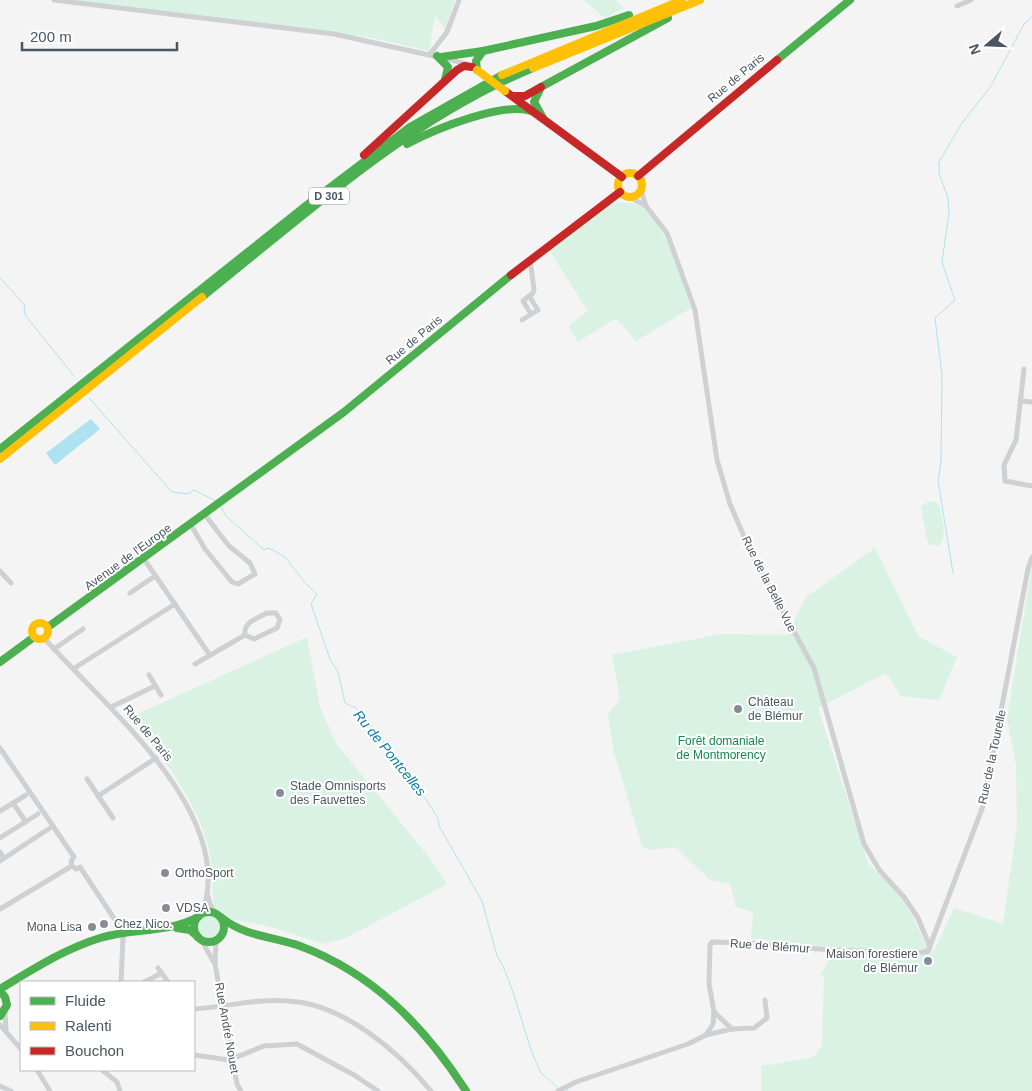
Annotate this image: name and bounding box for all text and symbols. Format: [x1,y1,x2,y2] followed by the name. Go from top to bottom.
[22,20,178,52] scale bar
[962,20,1012,70] north arrow
[30,28,72,45] text: 200 m
[965,42,984,57] text: N
[705,50,767,106] street label: Rue de Paris
[309,188,349,205] road number: D 301
[383,312,445,368] street label: Rue de Paris
[82,521,175,593] street label: Avenue de l'Europe
[739,534,799,635] street label: Rue de la Belle Vue
[748,695,803,723] place label: Château de Blémur
[120,702,176,764] street label: Rue de Paris
[732,703,744,715] marker: Château de Blémur
[350,707,430,799] water label: Ru de Pontcelles
[975,708,1009,806] street label: Rue de la Tourelle
[676,734,766,762] park label: Forêt domaniale de Montmorency
[290,779,386,807] place label: Stade Omnisports des Fauvettes
[274,787,286,799] marker: Stade Omnisports des Fauvettes
[175,866,234,880] place label: OrthoSport
[159,867,171,879] marker: OrthoSport
[176,901,209,915] place label: VDSA
[160,902,172,914] marker: VDSA
[114,917,173,931] place label: Chez Nico.
[98,918,110,930] marker: Chez Nico.
[27,920,82,934] place label: Mona Lisa
[86,921,98,933] marker: Mona Lisa
[730,936,810,956] street label: Rue de Blémur
[826,947,918,975] place label: Maison forestiere de Blémur
[922,955,934,967] marker: Maison forestiere de Blémur
[20,981,195,1071] legend
[212,981,242,1075] street label: Rue André Nouet
[65,992,106,1009] text: Fluide
[65,1017,112,1034] text: Ralenti
[65,1042,124,1059] text: Bouchon

